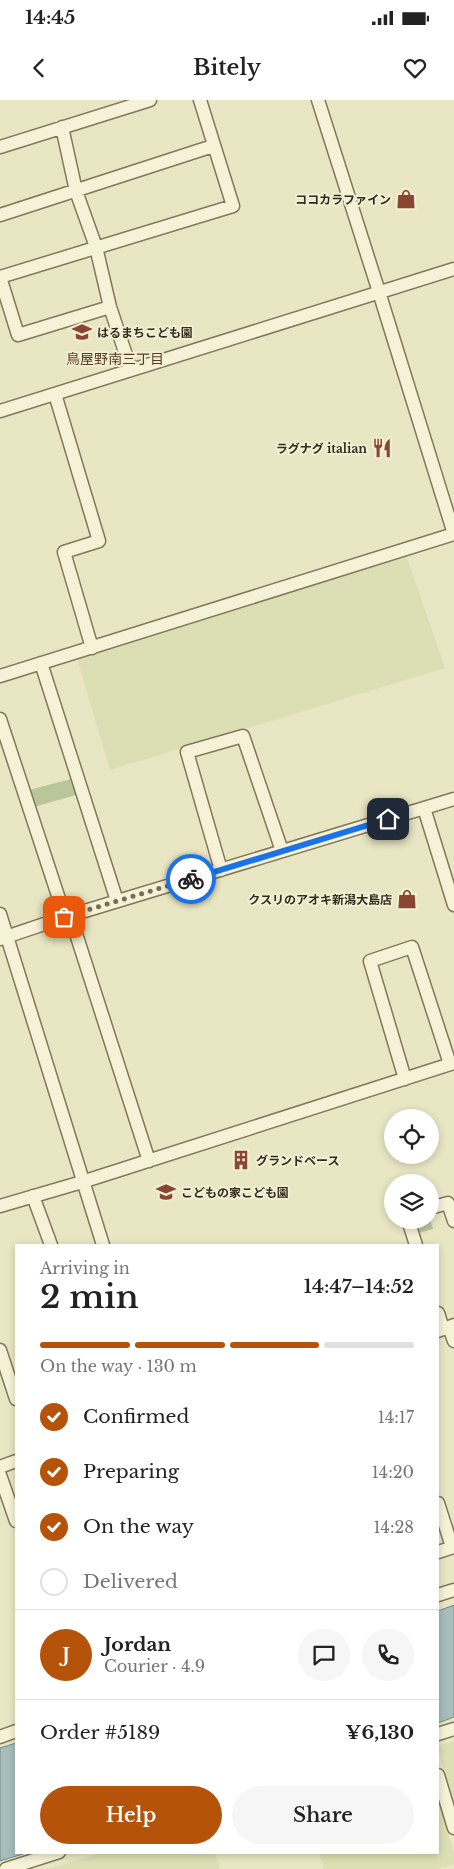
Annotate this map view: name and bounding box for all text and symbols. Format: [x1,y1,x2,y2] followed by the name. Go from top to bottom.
[25,6,75,29] text: 14:45
[25,54,53,82] icon: back
[193,54,261,81] text: Bitely
[401,54,429,82] icon: heart
[395,188,417,210] shop icon: ココカラファイン
[295,192,391,207] place label: ココカラファイン
[71,321,93,343] school or university icon: はるまちこども園
[97,325,193,340] place label: はるまちこども園
[66,350,164,368] district label: 鳥屋野南三丁目
[371,437,393,459] restaurant icon: ラグナグ italian
[276,441,367,456] place label: ラグナグ italian
[367,798,409,840] pin
[374,805,402,833] icon: home
[166,854,216,904] courier
[177,865,205,893] icon: bike
[396,888,418,910] shop icon: クスリのアオキ新潟大島店
[248,892,392,907] place label: クスリのアオキ新潟大島店
[43,896,85,938] pin
[50,903,78,931] icon: bag
[384,1109,439,1229] map controls
[384,1109,439,1164] button: locate
[230,1149,252,1171] building icon: グランドベース
[256,1153,339,1168] place label: グランドベース
[384,1174,439,1229] button: layers
[155,1181,177,1203] school or university icon: こどもの家こども園
[181,1185,289,1200] place label: こどもの家こども園
[40,1258,130,1278] text: Arriving in
[304,1275,414,1298] text: 14:47–14:52
[40,1277,139,1317] text: 2 min
[40,1356,197,1376] text: On the way · 130 m
[40,1403,68,1431] icon: check
[83,1405,189,1428] text: Confirmed
[378,1407,414,1427] text: 14:17
[40,1458,68,1486] icon: check
[83,1460,179,1483] text: Preparing
[372,1462,414,1482] text: 14:20
[40,1513,68,1541] icon: check
[83,1515,194,1538] text: On the way
[373,1517,414,1537] text: 14:28
[83,1570,178,1593] text: Delivered
[298,1629,350,1681] button: chat
[362,1629,414,1681] button: phone
[104,1633,171,1656] text: Jordan
[62,1643,70,1666] text: J
[104,1656,205,1676] text: Courier · 4.9
[40,1721,160,1744] text: Order #5189
[345,1721,414,1744] text: ¥6,130
[40,1786,222,1844] button: Help
[232,1786,414,1844] button: Share

